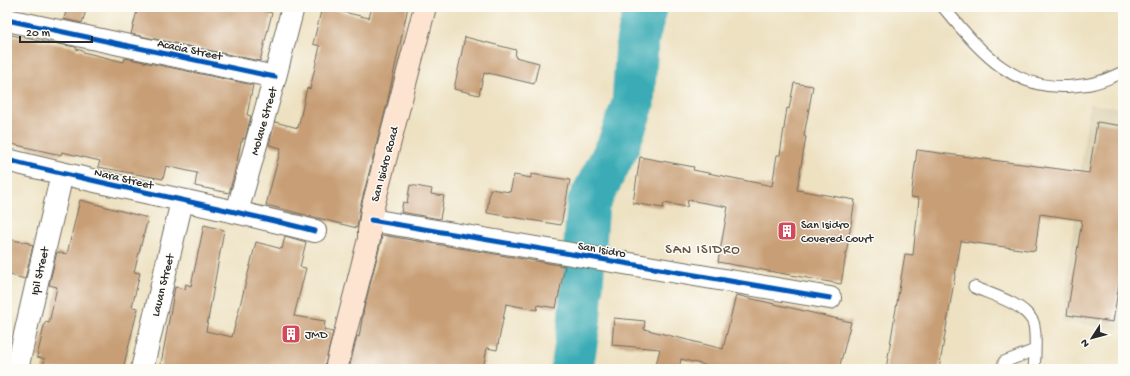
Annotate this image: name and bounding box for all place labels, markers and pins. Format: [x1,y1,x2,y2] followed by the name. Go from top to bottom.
[801,219,874,247] place label: San Isidro Covered Court
[776,220,798,242] building icon: San Isidro Covered Court
[280,323,302,345] building icon: JMD
[305,329,328,343] place label: JMD

